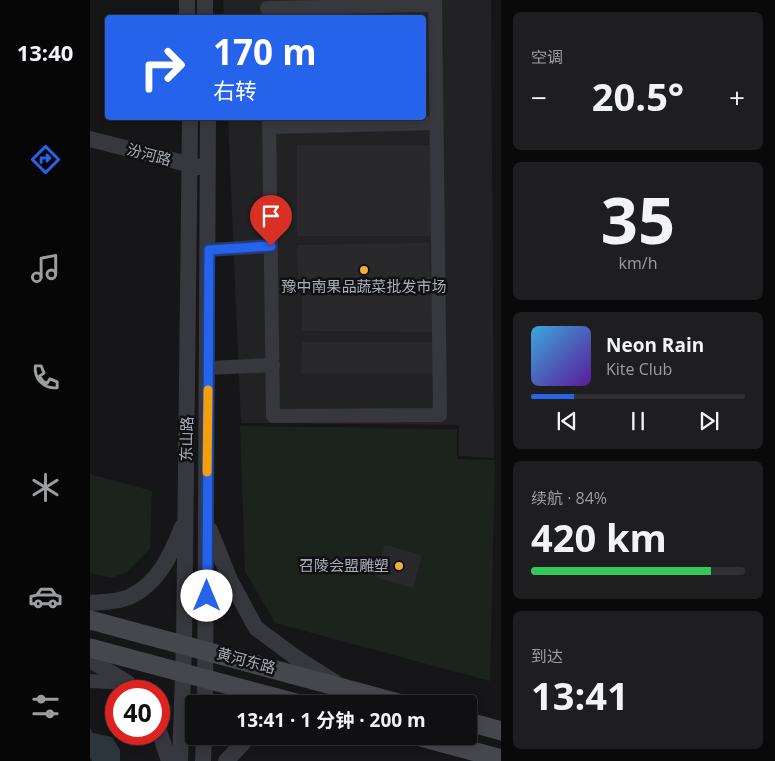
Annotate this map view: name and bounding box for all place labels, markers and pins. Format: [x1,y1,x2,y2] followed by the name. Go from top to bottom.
[250,195,292,246] pin
[358,264,370,276] marker: 豫中南果品蔬菜批发市场
[281,276,447,296] place label: 豫中南果品蔬菜批发市场
[299,555,389,575] place label: 召陵会盟雕塑
[393,560,405,572] marker: 召陵会盟雕塑

